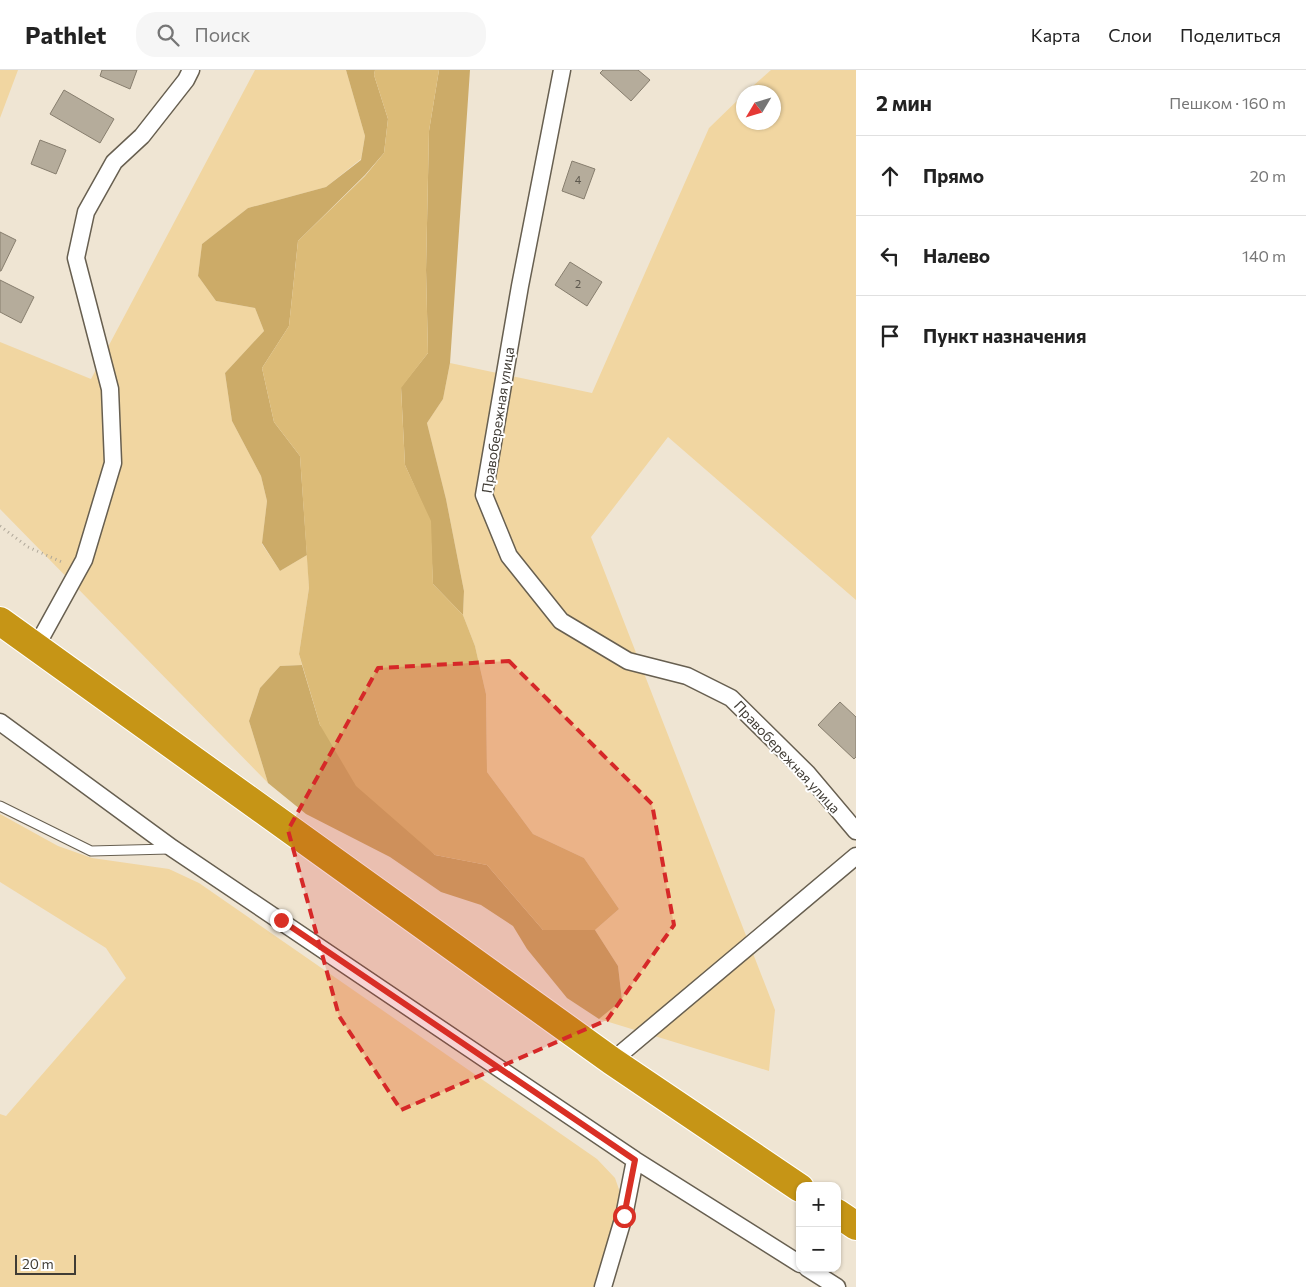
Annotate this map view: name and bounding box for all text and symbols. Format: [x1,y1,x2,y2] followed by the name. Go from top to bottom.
[136,12,486,57] search box
[25,20,106,49] text: Pathlet
[154,21,182,49] icon: search
[194,23,250,46] text: Поиск
[1031,24,1080,46] text: Карта
[1108,24,1152,46] text: Слои
[1180,24,1281,46] text: Поделиться
[736,85,781,130] north arrow
[876,90,932,115] text: 2 мин
[1169,93,1286,112] text: Пешком · 160 m
[876,162,904,190] icon: ahead
[923,164,984,187] text: Прямо
[1250,166,1286,185] text: 20 m
[575,173,582,186] house number: 4
[876,242,904,270] icon: left
[923,244,990,267] text: Налево
[1242,246,1286,265] text: 140 m
[575,277,581,290] house number: 2
[876,322,904,350] icon: arrive
[923,324,1086,347] text: Пункт назначения
[478,346,517,494] street label: Правобережная улица
[731,697,844,817] street label: Правобережная улица
[270,909,293,932] route end
[796,1182,841,1272] map controls
[796,1182,841,1227] button: +
[613,1205,636,1228] route start
[796,1227,841,1272] button: −
[15,1252,76,1275] scale bar
[22,1255,54,1272] text: 20 m

